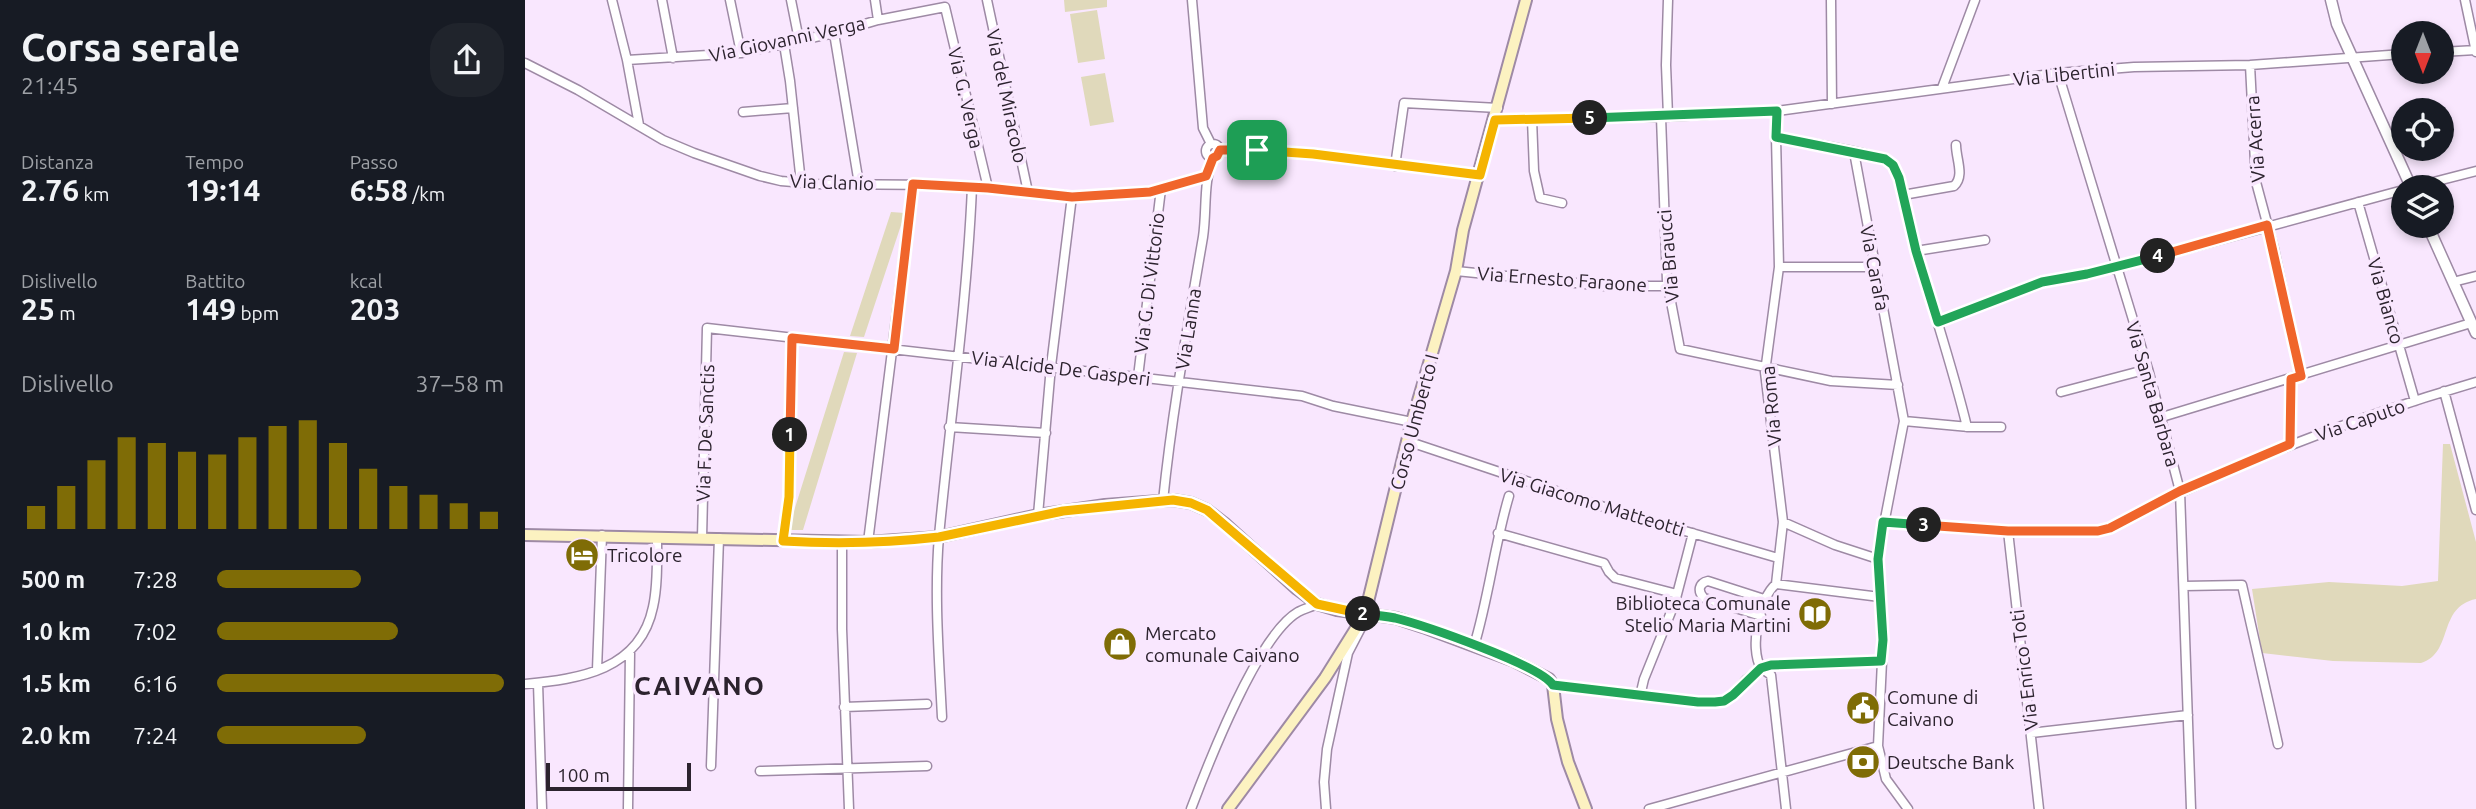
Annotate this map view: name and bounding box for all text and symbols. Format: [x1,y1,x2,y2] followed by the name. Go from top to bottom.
[707,12,867,66] street label: Via Giovanni Verga
[2391,21,2453,84] north arrow
[2391,21,2454,238] map controls
[430,23,504,97] button: share
[21,26,240,68] text: Corsa serale
[982,27,1032,165] street label: Via del Miracolo
[944,45,988,151] street label: Via G. Verga
[2012,58,2116,90] street label: Via Libertini
[21,73,79,98] text: 21:45
[2241,95,2269,183] street label: Via Acerra
[2391,98,2454,161] button: locate
[1573,100,1607,136] pin: 5
[1584,106,1595,128] text: 5
[1227,120,1287,180] pin
[1238,131,1276,169] icon: arrive
[21,151,94,173] text: Distanza
[185,151,244,173] text: Tempo
[350,151,398,173] text: Passo
[789,170,875,194] street label: Via Clanio
[21,173,79,207] text: 2.76
[185,173,260,207] text: 19:14
[350,173,408,207] text: 6:58
[2391,175,2454,238] button: layers
[79,183,109,205] text: km
[408,183,445,205] text: /km
[1653,208,1683,304] street label: Via Braucci
[1129,211,1169,355] street label: Via G. Di Vittorio
[1856,223,1894,313] street label: Via Carafa
[2141,238,2175,274] pin: 4
[2152,244,2163,266] text: 4
[2363,255,2409,347] street label: Via Bianco
[1476,262,1648,296] street label: Via Ernesto Faraone
[21,270,98,292] text: Dislivello
[185,270,245,292] text: Battito
[350,270,382,292] text: kcal
[1171,287,1205,371] street label: Via Lanna
[21,292,55,326] text: 25
[185,292,236,326] text: 149
[350,292,400,326] text: 203
[55,302,76,324] text: m
[236,302,279,324] text: bpm
[2122,319,2184,469] street label: Via Santa Barbara
[970,346,1152,390] street label: Via Alcide De Gasperi
[1385,352,1443,492] street label: Corso Umberto I
[692,364,718,502] street label: Via F. De Sanctis
[1757,365,1785,447] street label: Via Roma
[21,371,114,396] text: Dislivello
[416,371,504,396] text: 37–58 m
[2312,394,2408,446] street label: Via Caputo
[772,418,807,452] pin: 1
[784,423,795,445] text: 1
[1497,463,1687,541] street label: Via Giacomo Matteotti
[1907,508,1941,542] pin: 3
[1918,513,1929,535] text: 3
[563,536,601,574] hotel icon: Tricolore
[607,544,682,566] place label: Tricolore
[21,567,85,592] text: 500 m
[133,567,178,592] text: 7:28
[1616,592,1791,636] place label: Biblioteca Comunale Stelio Maria Martini
[1796,595,1834,633] library icon: Biblioteca Comunale Stelio Maria Martini
[1345,596,1381,632] pin: 2
[1357,602,1368,624] text: 2
[2006,608,2042,732] street label: Via Enrico Toti
[21,619,91,644] text: 1.0 km
[133,619,178,644] text: 7:02
[1145,622,1300,666] place label: Mercato comunale Caivano
[1101,625,1139,663] shop icon: Mercato comunale Caivano
[21,671,91,696] text: 1.5 km
[133,671,178,696] text: 6:16
[634,671,766,700] district label: CAIVANO
[1887,686,1978,730] place label: Comune di Caivano
[1844,689,1882,727] public building icon: Comune di Caivano
[21,723,91,748] text: 2.0 km
[133,723,178,748] text: 7:24
[1844,743,1882,781] bank icon: Deutsche Bank
[1887,751,2015,773] place label: Deutsche Bank
[546,760,691,792] scale bar
[557,764,610,786] text: 100 m

